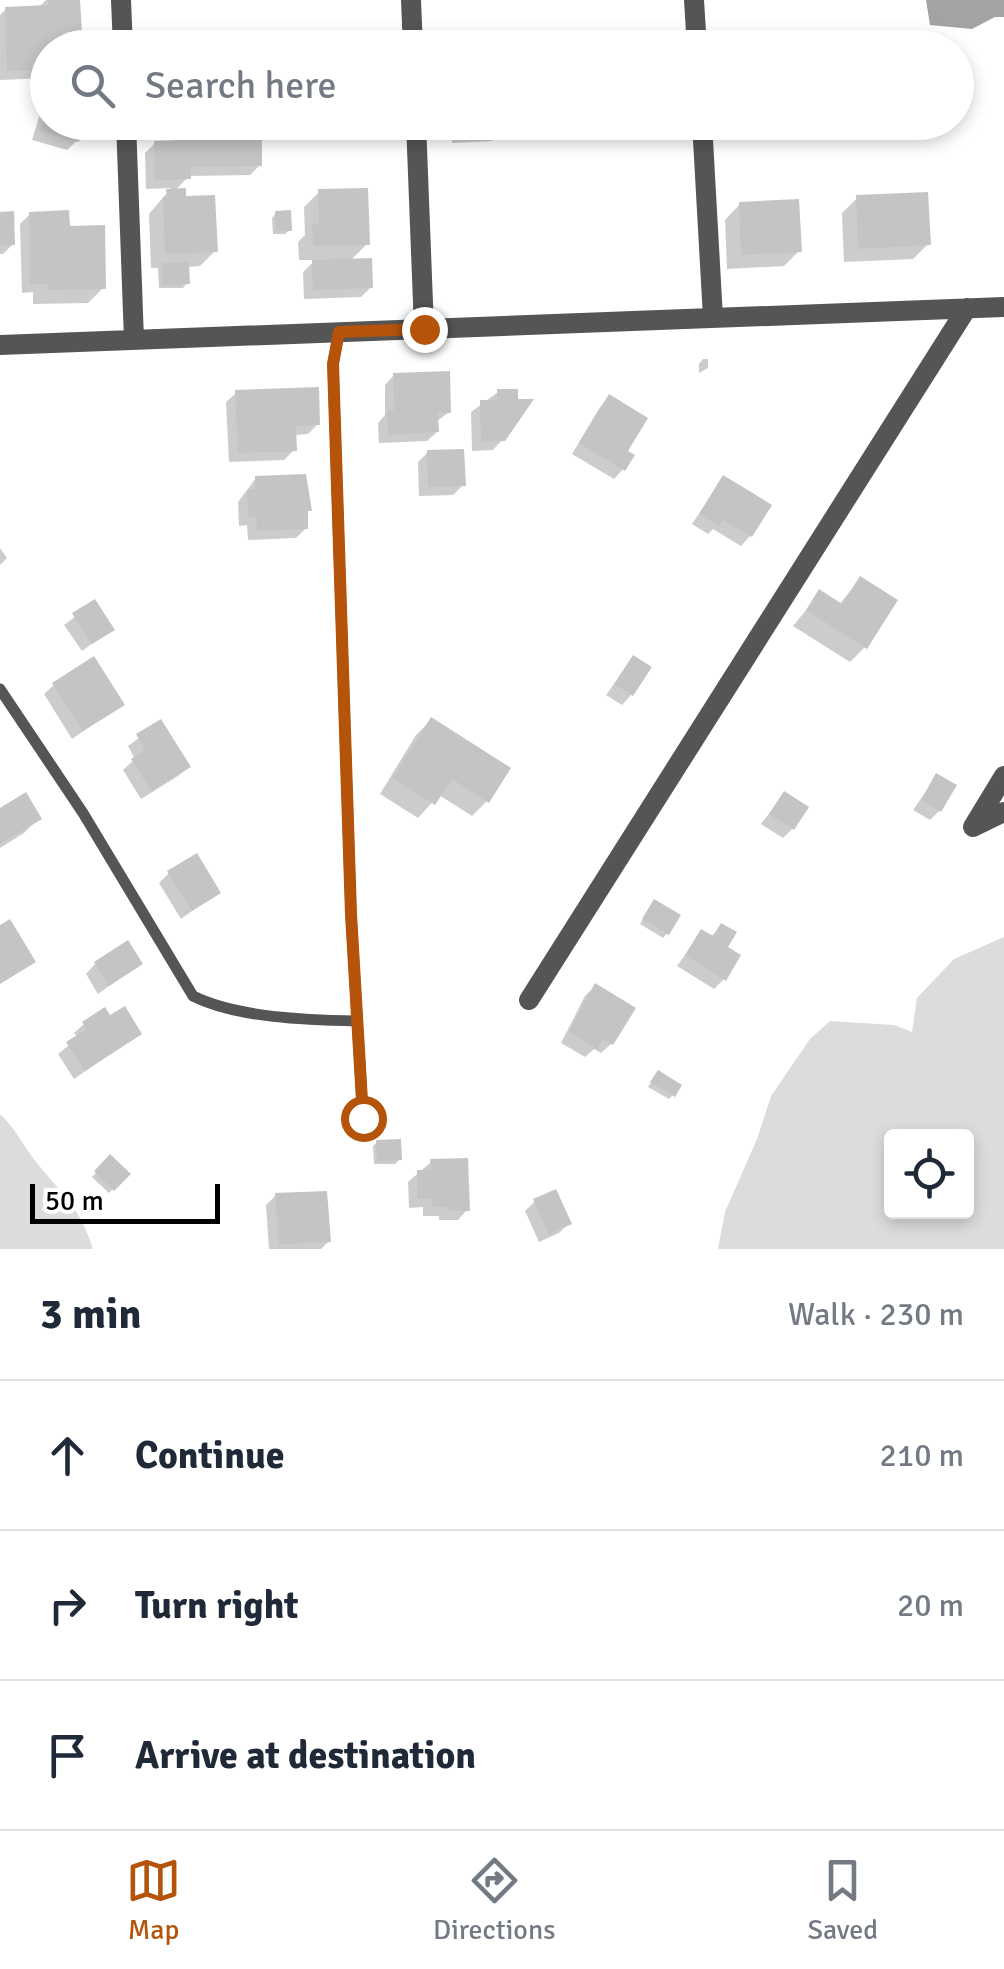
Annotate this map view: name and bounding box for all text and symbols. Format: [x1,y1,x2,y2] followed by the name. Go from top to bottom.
[30,30,974,140] search box
[65,58,120,113] icon: search
[145,62,337,109] text: Search here
[402,307,448,353] route end
[341,1096,387,1142] route start
[884,1129,974,1219] map controls
[884,1129,974,1219] button: locate
[30,1179,220,1224] scale bar
[45,1184,104,1218] text: 50 m
[40,1289,141,1340] text: 3 min
[788,1295,964,1334] text: Walk · 230 m
[40,1428,95,1483] icon: ahead
[135,1432,285,1479] text: Continue
[880,1436,964,1475] text: 210 m
[40,1578,95,1633] icon: right
[135,1582,299,1629] text: Turn right
[897,1586,964,1625] text: 20 m
[40,1728,95,1783] icon: arrive
[135,1732,476,1779] text: Arrive at destination
[126,1853,181,1947] tab: Map
[433,1853,555,1947] tab: Directions
[807,1853,878,1947] tab: Saved

